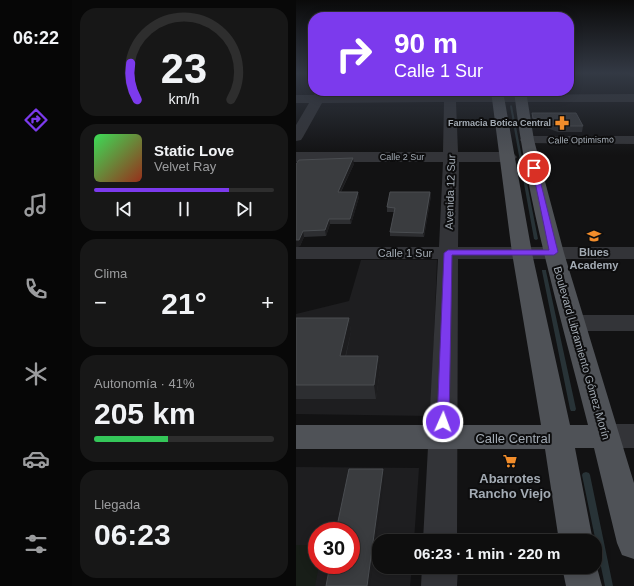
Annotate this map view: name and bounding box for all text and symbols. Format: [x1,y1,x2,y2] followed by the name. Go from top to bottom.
[13,28,59,48] text: 06:22
[328,28,380,80] icon: right
[394,28,458,59] text: 90 m
[161,45,207,92] text: 23
[394,61,483,81] text: Calle 1 Sur
[169,90,200,106] text: km/h
[22,106,50,134] icon: directions
[554,115,570,131] pharmacy icon: Farmacia Botica Central
[448,118,551,128] place label: Farmacia Botica Central
[548,134,614,146] street label: Calle Optimismo
[154,142,234,159] text: Static Love
[517,151,551,185] pin
[380,152,424,162] street label: Calle 2 Sur
[443,154,457,230] street label: Avenida 12 Sur
[523,157,545,179] icon: arrive
[154,159,216,174] text: Velvet Ray
[22,191,50,219] icon: music
[113,198,135,220] icon: previous
[173,198,195,220] icon: pause
[233,198,255,220] icon: next
[586,228,602,244] school or university icon: Blues Academy
[570,246,619,271] place label: Blues Academy
[378,247,433,259] street label: Calle 1 Sur
[551,265,613,441] street label: Boulevard Libramiento Gómez Morín
[94,266,127,281] text: Clima
[22,275,50,303] icon: phone
[161,287,207,320] text: 21°
[94,290,107,315] text: −
[261,290,274,315] text: +
[22,360,50,388] icon: climate
[94,376,194,391] text: Autonomía · 41%
[94,397,196,430] text: 205 km
[422,401,464,443] position arrow
[475,431,551,446] street label: Calle Central
[22,445,50,473] icon: car
[502,453,518,469] supermarket icon: Abarrotes Rancho Viejo
[469,471,551,501] place label: Abarrotes Rancho Viejo
[94,497,140,512] text: Llegada
[94,518,171,551] text: 06:23
[308,522,360,574] speed limit sign: 30
[22,530,50,558] icon: filters
[414,545,560,562] text: 06:23 · 1 min · 220 m

